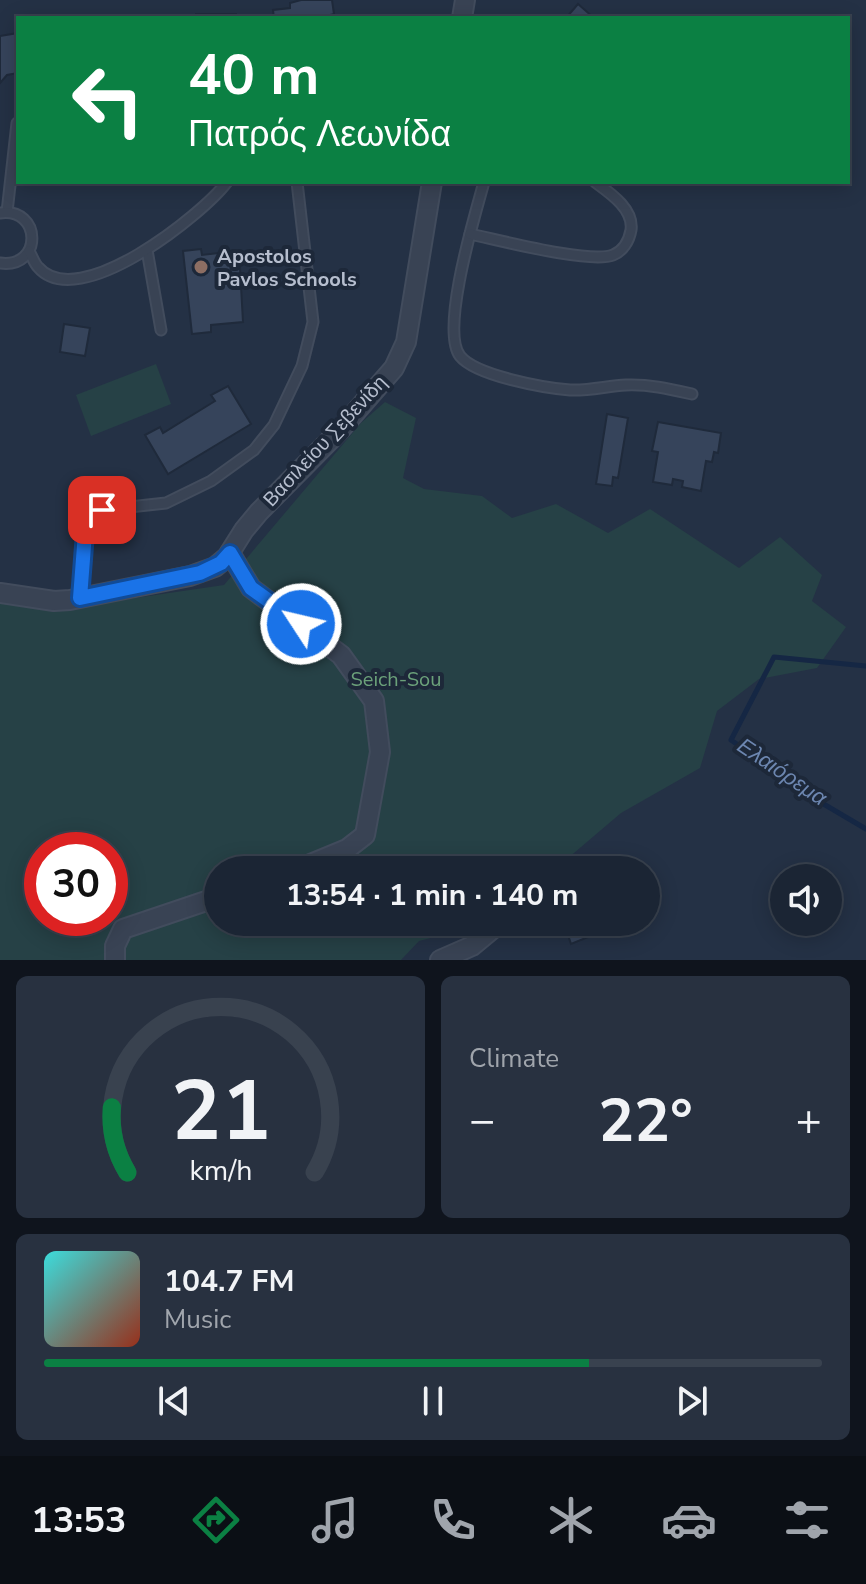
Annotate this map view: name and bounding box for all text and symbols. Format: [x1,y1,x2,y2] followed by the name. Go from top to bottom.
[188,37,319,114] text: 40 m
[56,48,160,152] icon: left
[188,110,451,159] text: Πατρός Λεωνίδα
[217,243,357,293] place label: Apostolos Pavlos Schools
[192,258,210,276] marker: Apostolos Pavlos Schools
[257,370,393,512] street label: Βασιλείου Σεβενίδη
[68,476,136,544] pin
[80,488,124,532] icon: arrive
[259,582,343,666] position arrow
[351,666,441,693] park label: Seich-Sou
[731,731,834,814] water label: Ελαιόρεμα
[24,832,128,936] speed limit sign: 30
[770,864,842,936] map controls
[770,864,842,936] button: sound
[286,875,578,916] text: 13:54 · 1 min · 140 m
[469,1041,559,1076] text: Climate
[171,1055,270,1168] text: 21
[598,1080,693,1162] text: 22°
[469,1091,495,1151] text: −
[796,1091,822,1151] text: +
[189,1151,252,1190] text: km/h
[164,1261,294,1302] text: 104.7 FM
[164,1302,231,1337] text: Music
[152,1379,196,1423] icon: previous
[411,1379,455,1423] icon: pause
[670,1379,714,1423] icon: next
[188,1492,244,1548] icon: directions
[307,1492,363,1548] icon: music
[425,1492,481,1548] icon: phone
[543,1492,599,1548] icon: climate
[661,1492,717,1548] icon: car
[779,1492,835,1548] icon: filters
[31,1496,126,1545] text: 13:53

